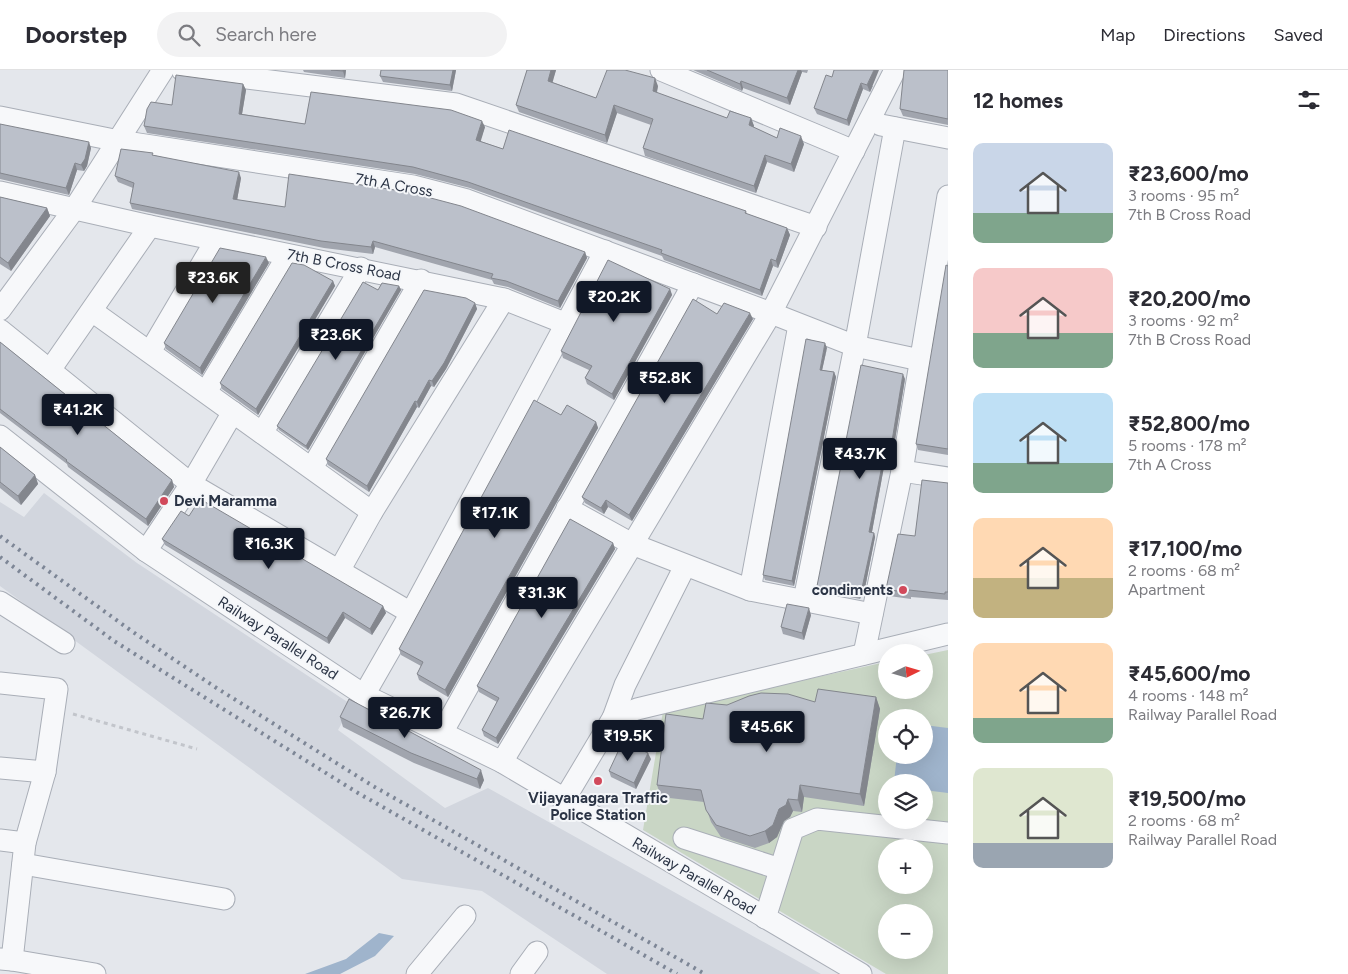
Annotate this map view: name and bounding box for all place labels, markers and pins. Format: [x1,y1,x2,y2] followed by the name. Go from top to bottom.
[172,262,254,304] pin: ₹23.6K
[573,280,655,323] pin: ₹20.2K
[295,318,377,361] pin: ₹23.6K
[624,362,706,404] pin: ₹52.8K
[37,394,119,436] pin: ₹41.2K
[819,438,901,480] pin: ₹43.7K
[174,492,277,510] place label: Devi Maramma
[158,495,170,507] marker: Devi Maramma
[454,496,536,539] pin: ₹17.1K
[228,528,310,570] pin: ₹16.3K
[501,576,583,619] pin: ₹31.3K
[812,581,893,599] place label: condiments
[897,584,909,596] marker: condiments
[364,696,446,739] pin: ₹26.7K
[726,710,808,753] pin: ₹45.6K
[587,720,669,762] pin: ₹19.5K
[592,775,604,787] marker: Vijayanagara Traffic Police Station
[528,789,668,824] place label: Vijayanagara Traffic Police Station

